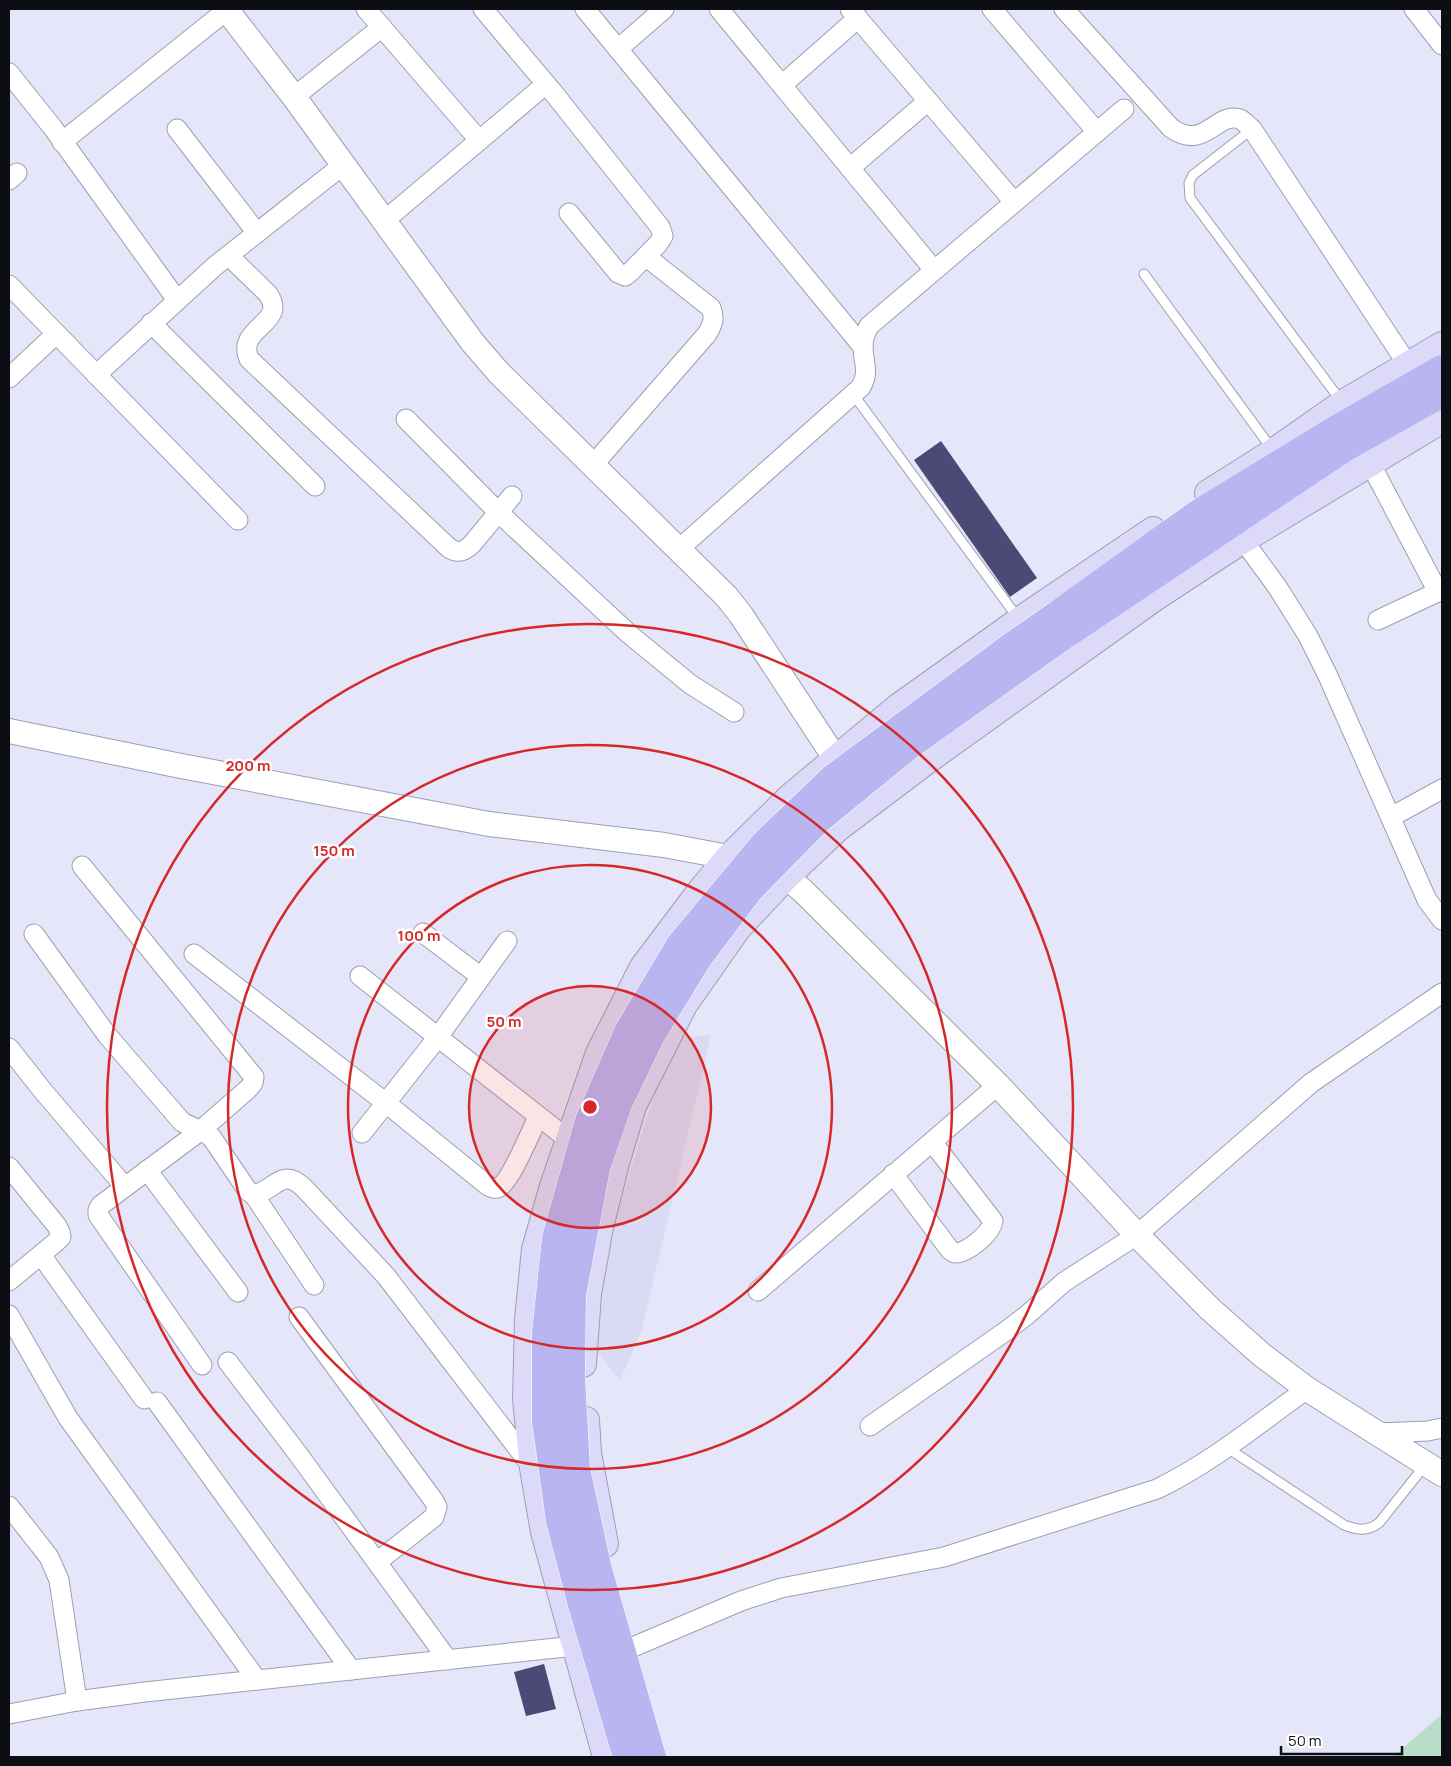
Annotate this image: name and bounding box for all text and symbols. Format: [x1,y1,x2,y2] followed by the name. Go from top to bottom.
[225,755,271,776] text: 200 m
[313,840,355,861] text: 150 m
[398,925,440,946] text: 100 m
[486,1011,522,1032] text: 50 m
[581,1098,599,1116] centre of rings
[1281,1724,1402,1756] scale bar
[1288,1730,1322,1751] text: 50 m

